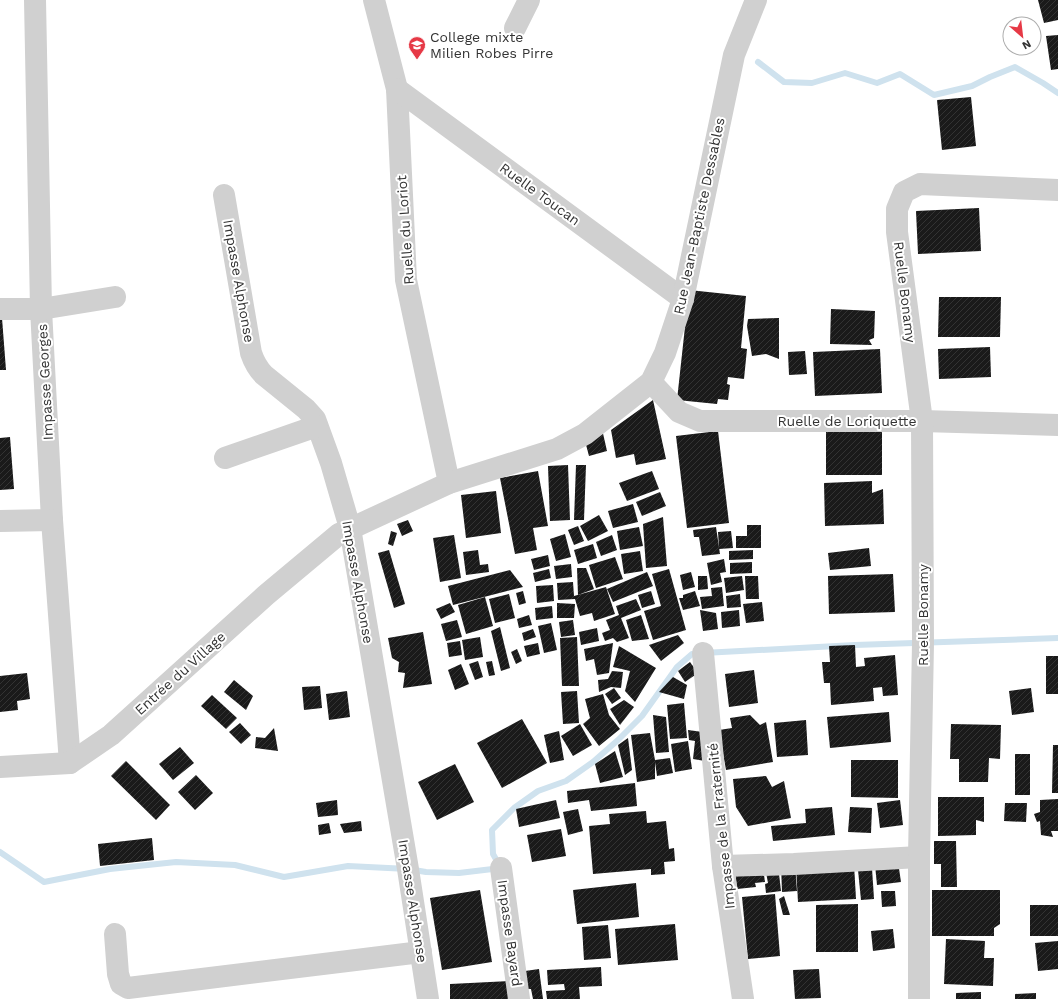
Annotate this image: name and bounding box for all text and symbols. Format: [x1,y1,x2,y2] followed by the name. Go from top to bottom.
[1002,16,1042,56] north arrow
[430,29,553,61] place label: College mixte Milien Robes Pirre
[407,35,427,60] school or university icon: College mixte Milien Robes Pirre
[1020,37,1033,52] text: N
[670,116,728,316] street label: Rue Jean-Baptiste Dessables
[497,160,583,228] street label: Ruelle Toucan
[393,175,417,285] street label: Ruelle du Loriot
[220,218,258,344] street label: Impasse Alphonse
[891,241,919,344] street label: Ruelle Bonamy
[34,323,56,441] street label: Impasse Georges
[777,413,917,429] street label: Ruelle de Loriquette
[339,519,377,645] street label: Impasse Alphonse
[915,563,931,666] street label: Ruelle Bonamy
[131,628,229,718] street label: Entrée du Village
[704,742,738,910] street label: Impasse de la Fraternité
[395,838,431,964] street label: Impasse Alphonse
[495,879,525,987] street label: Impasse Bayard

